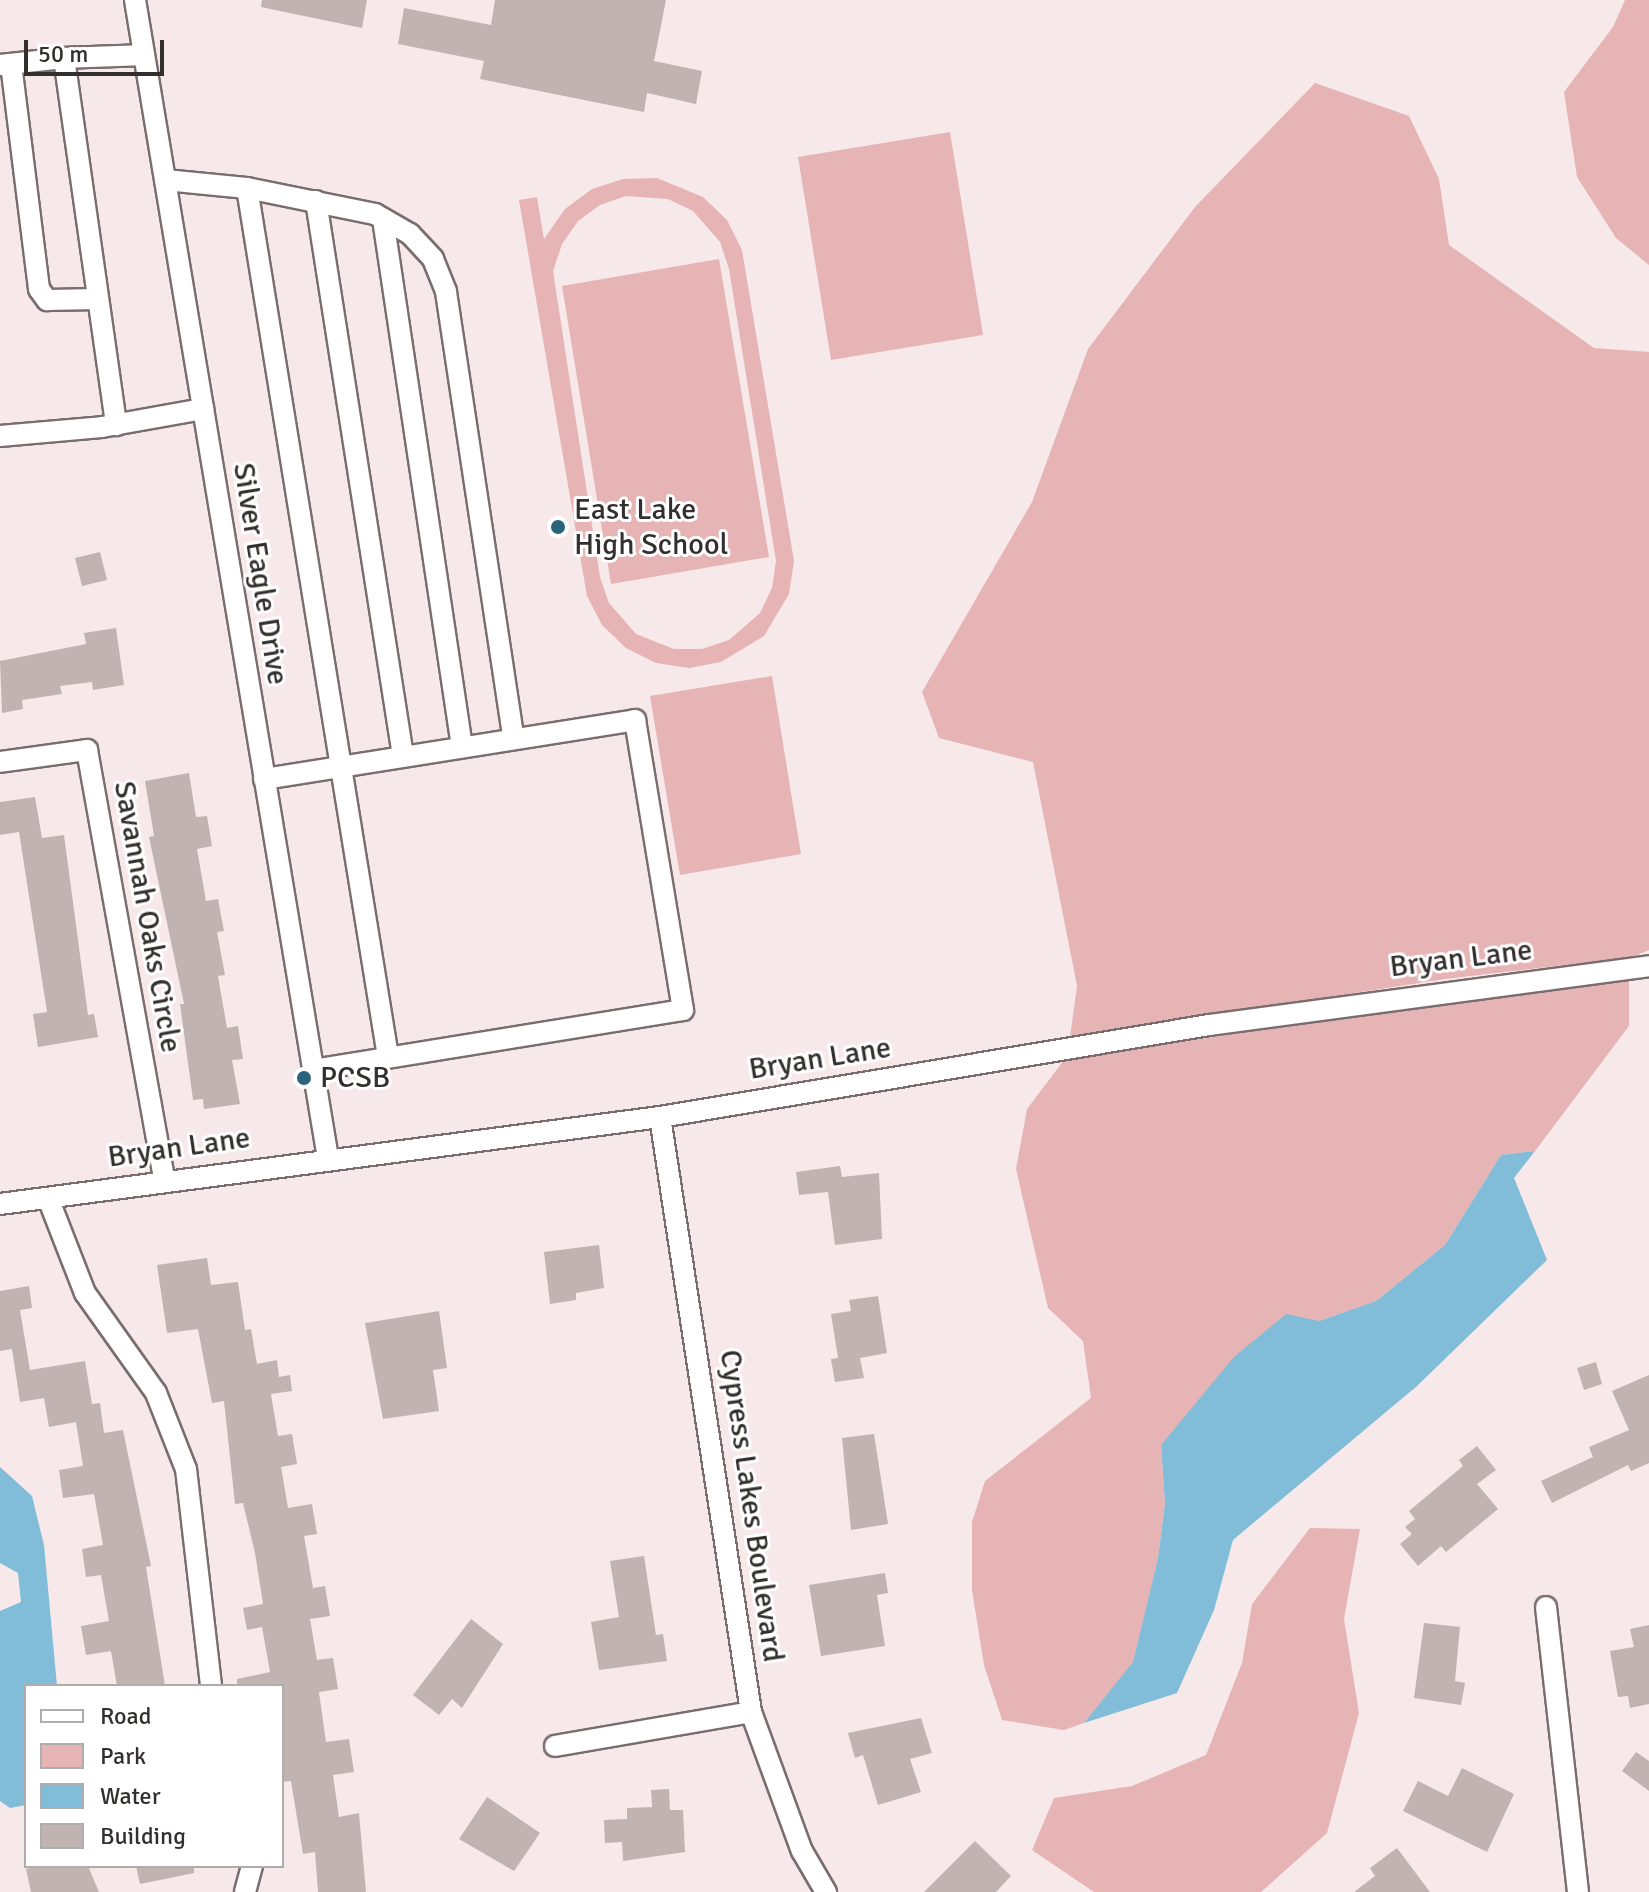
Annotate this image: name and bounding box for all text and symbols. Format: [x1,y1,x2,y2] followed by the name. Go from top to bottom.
[28,24,168,74] scale bar
[38,39,88,69] text: 50 m
[225,461,295,687] street label: Silver Eagle Drive
[574,492,728,562] place label: East Lake High School
[549,518,567,536] marker: East Lake High School
[105,779,189,1055] street label: Savannah Oaks Circle
[1388,932,1534,986] street label: Bryan Lane
[746,1030,894,1088] street label: Bryan Lane
[320,1060,390,1096] place label: PCSB
[295,1069,313,1087] marker: PCSB
[106,1120,252,1176] street label: Bryan Lane
[711,1348,791,1664] street label: Cypress Lakes Boulevard
[24,1684,284,1868] legend
[100,1701,151,1731] text: Road
[100,1741,146,1771] text: Park
[100,1781,160,1811] text: Water
[100,1821,186,1851] text: Building

